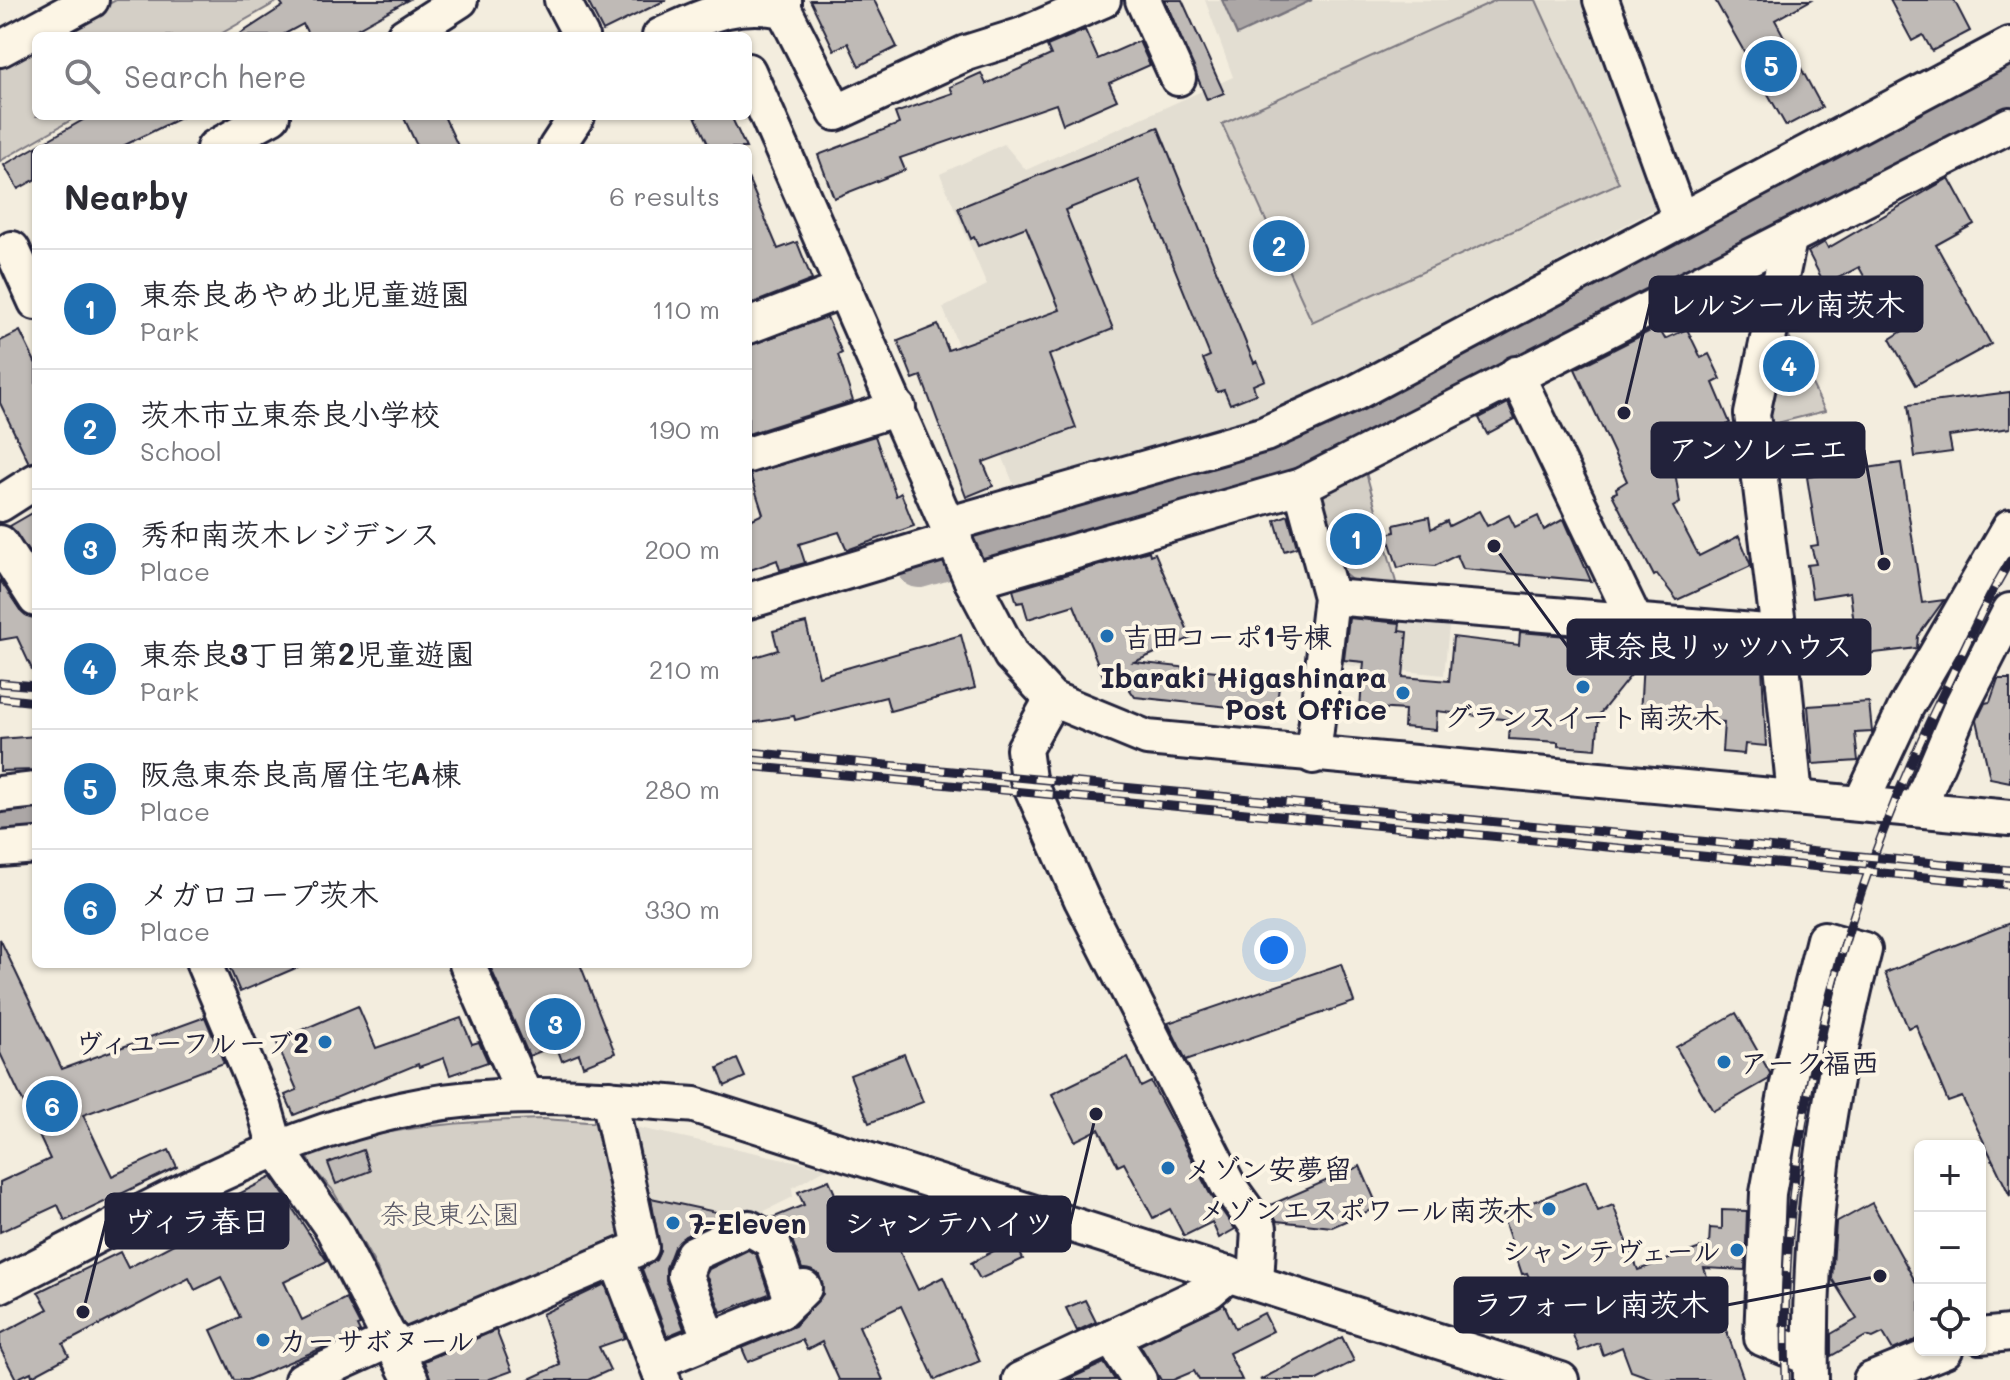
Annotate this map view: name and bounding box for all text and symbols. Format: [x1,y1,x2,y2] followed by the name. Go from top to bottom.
[32,32,752,120] search box
[1745,36,1797,96] pin: 5
[60,54,104,98] icon: search
[124,56,307,96] text: Search here
[64,174,189,219] text: Nearby
[609,179,720,213] text: 6 results
[1253,216,1305,276] pin: 2
[140,273,470,313] text: 東奈良あやめ北児童遊園
[1650,277,1922,331] callout: レルシール南茨木
[1667,283,1905,323] text: レルシール南茨木
[84,292,96,326] text: 1
[652,292,720,326] text: 110 m
[140,314,199,348] text: Park
[1763,336,1815,396] pin: 4
[140,393,440,433] text: 茨木市立東奈良小学校
[83,412,97,446] text: 2
[648,412,720,446] text: 190 m
[1652,423,1864,477] callout: アンソレニエ
[1668,428,1848,468] text: アンソレニエ
[140,434,222,468] text: School
[1330,509,1382,569] pin: 1
[140,513,440,553] text: 秀和南茨木レジデンス
[82,532,98,566] text: 3
[644,532,720,566] text: 200 m
[140,554,210,588] text: Place
[1123,618,1331,654] place label: 吉田コーポ1号棟
[1568,620,1870,674] callout: 東奈良リッツハウス
[1585,625,1853,665] text: 東奈良リッツハウス
[1098,627,1116,645] marker: 吉田コーポ1号棟
[140,633,475,673] text: 東奈良3丁目第2児童遊園
[82,652,98,686] text: 4
[649,652,720,686] text: 210 m
[1101,659,1387,727] place label: Ibaraki Higashinara Post Office
[140,674,199,708] text: Park
[1574,678,1592,696] marker: グランスイート南茨木
[1394,684,1412,702] marker: Ibaraki Higashinara Post Office
[1444,698,1722,734] place label: グランスイート南茨木
[140,753,461,793] text: 阪急東奈良高層住宅A棟
[82,772,98,806] text: 5
[645,772,720,806] text: 280 m
[140,794,210,828] text: Place
[140,873,379,913] text: メガロコープ茨木
[82,892,98,926] text: 6
[644,892,720,926] text: 330 m
[140,914,210,948] text: Place
[1254,930,1294,970] your location
[529,994,581,1054] pin: 3
[75,1024,309,1060] place label: ヴィユーフルーブ2
[316,1033,334,1051] marker: ヴィユーフルーブ2
[1740,1044,1879,1080] place label: アーク福西
[1715,1053,1733,1071] marker: アーク福西
[26,1076,78,1136] pin: 6
[1914,1140,1986,1356] map controls
[1914,1140,1986,1212] button: +
[1184,1150,1352,1186] place label: メゾン安夢留
[1159,1159,1177,1177] marker: メゾン安夢留
[1198,1191,1533,1227] place label: メゾンエスポワール南茨木
[106,1194,288,1248] callout: ヴィラ春日
[380,1195,520,1231] park label: 奈良東公園
[828,1197,1070,1251] callout: シャンテハイツ
[123,1200,271,1240] text: ヴィラ春日
[1540,1200,1558,1218] marker: メゾンエスポワール南茨木
[844,1202,1054,1242] text: シャンテハイツ
[689,1205,807,1241] place label: 7-Eleven
[1914,1212,1986,1284] button: −
[664,1214,682,1232] marker: 7-Eleven
[1502,1232,1721,1268] place label: シャンテヴェール
[1728,1241,1746,1259] marker: シャンテヴェール
[1455,1278,1727,1332] callout: ラフォーレ南茨木
[1473,1283,1709,1323] text: ラフォーレ南茨木
[1914,1284,1986,1356] button: locate
[279,1322,475,1358] place label: カーサボヌール
[254,1331,272,1349] marker: カーサボヌール

